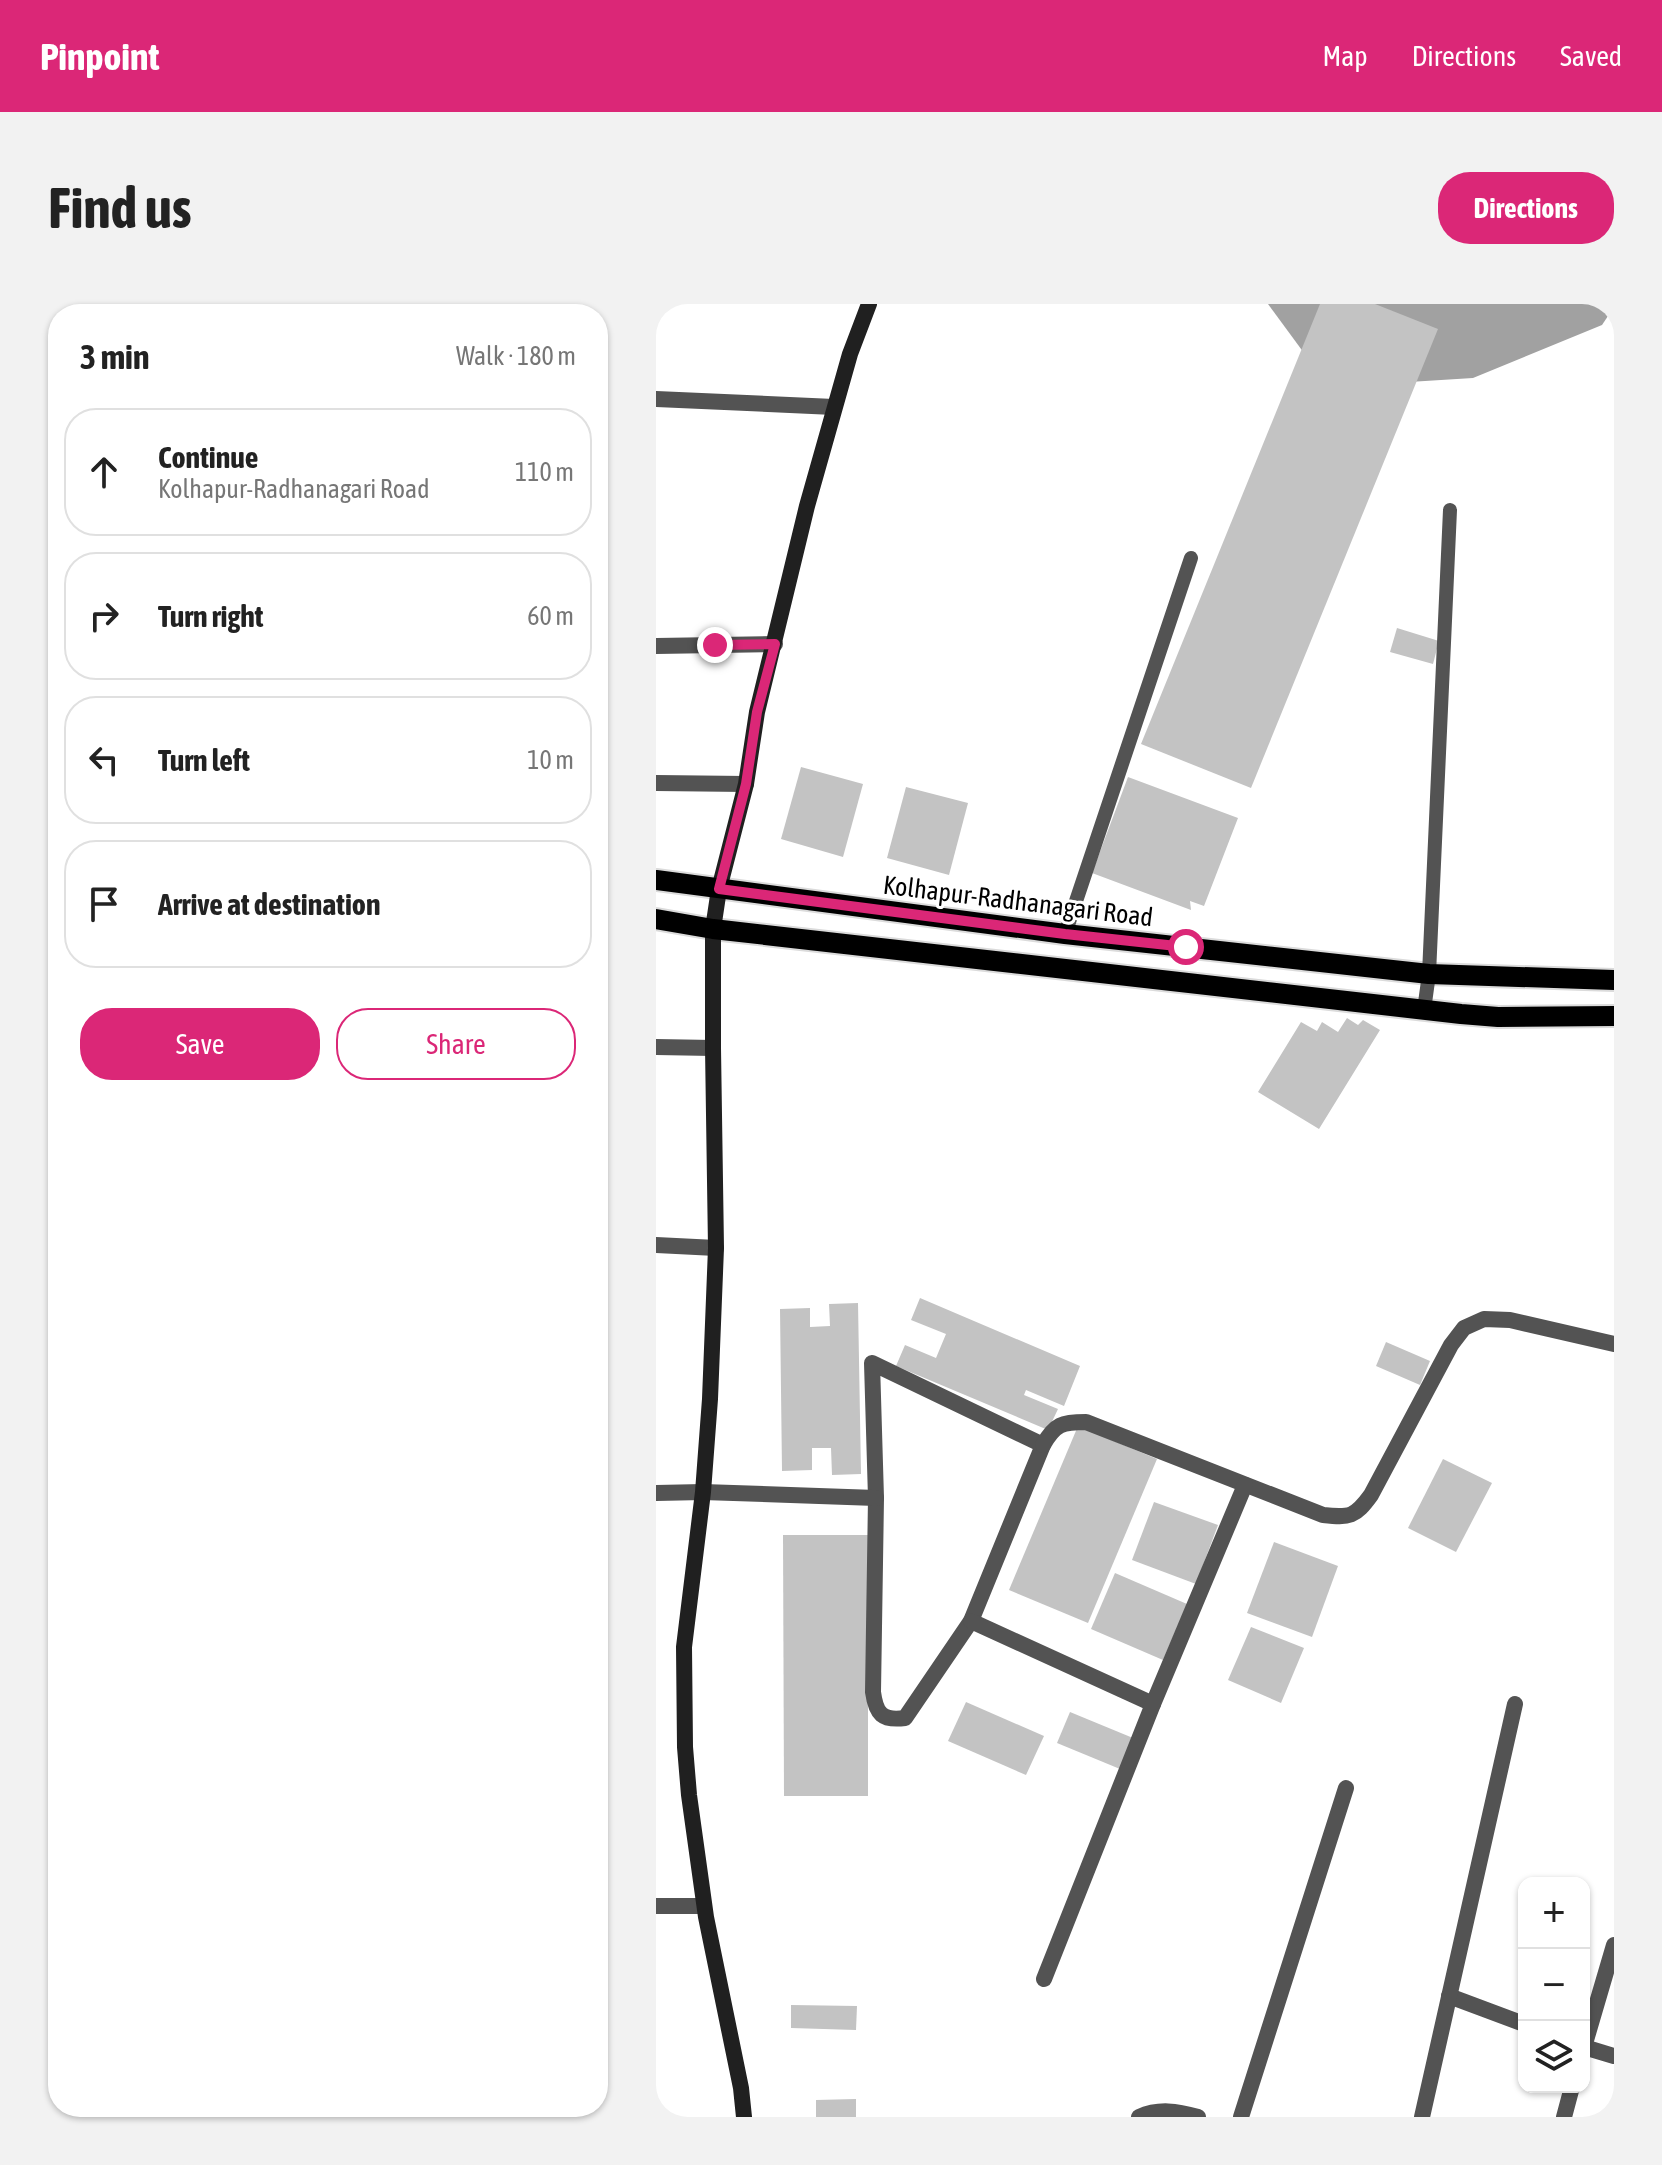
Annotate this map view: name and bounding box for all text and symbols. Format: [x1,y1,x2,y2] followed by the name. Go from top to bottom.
[40,35,159,78] text: Pinpoint
[1323,40,1368,72] text: Map
[1412,40,1516,72] text: Directions
[1560,40,1622,72] text: Saved
[1438,172,1614,244] button: Directions
[48,176,192,240] text: Find us
[80,337,149,376] text: 3 min
[456,341,576,371] text: Walk · 180 m
[158,440,258,474] text: Continue
[82,450,126,494] icon: ahead
[515,457,574,487] text: 110 m
[158,474,430,504] text: Kolhapur-Radhanagari Road
[82,594,126,638] icon: right
[158,599,264,633] text: Turn right
[527,601,574,631] text: 60 m
[697,627,733,663] route end
[82,738,126,782] icon: left
[158,743,250,777] text: Turn left
[527,745,574,775] text: 10 m
[881,870,1155,932] street label: Kolhapur-Radhanagari Road
[82,882,126,926] icon: arrive
[158,887,380,921] text: Arrive at destination
[1168,929,1204,965] route start
[80,1008,320,1080] button: Save
[336,1008,576,1080] button: Share
[1518,1877,1590,2093] map controls
[1518,1877,1590,1949] button: +
[1518,1949,1590,2021] button: −
[1518,2021,1590,2093] button: layers

